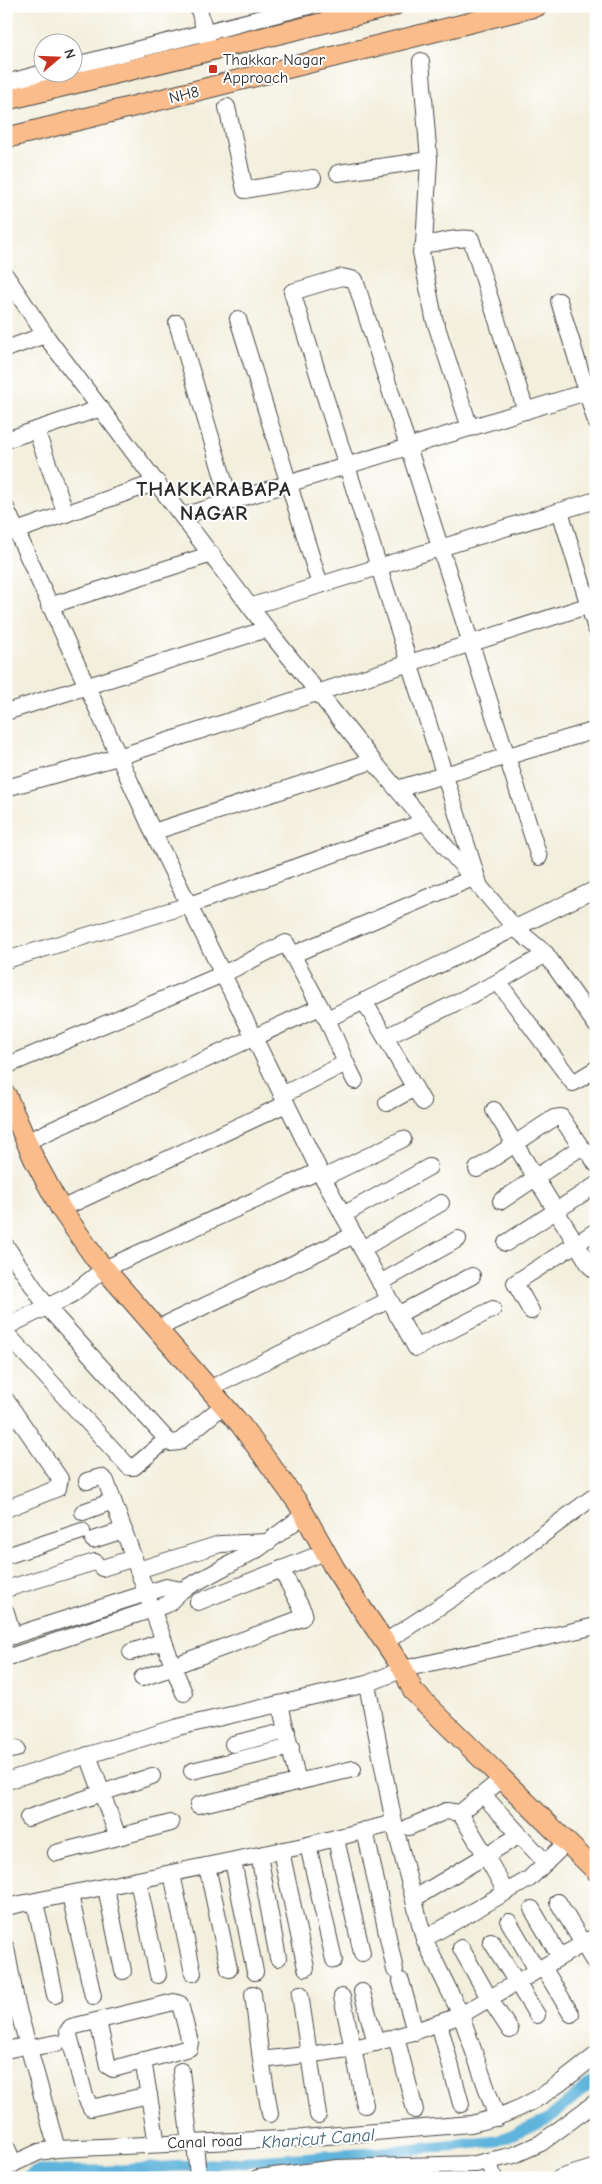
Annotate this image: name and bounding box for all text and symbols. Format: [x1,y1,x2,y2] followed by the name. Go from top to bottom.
[32,32,82,82] north arrow
[60,47,79,61] text: N
[223,51,326,87] place label: Thakkar Nagar Approach
[207,63,219,75] marker: Thakkar Nagar Approach
[167,83,201,107] street label: NH8
[136,477,292,525] district label: THAKKARABAPA NAGAR
[261,2124,376,2153] water label: Kharicut Canal
[167,2132,243,2152] street label: Canal road

